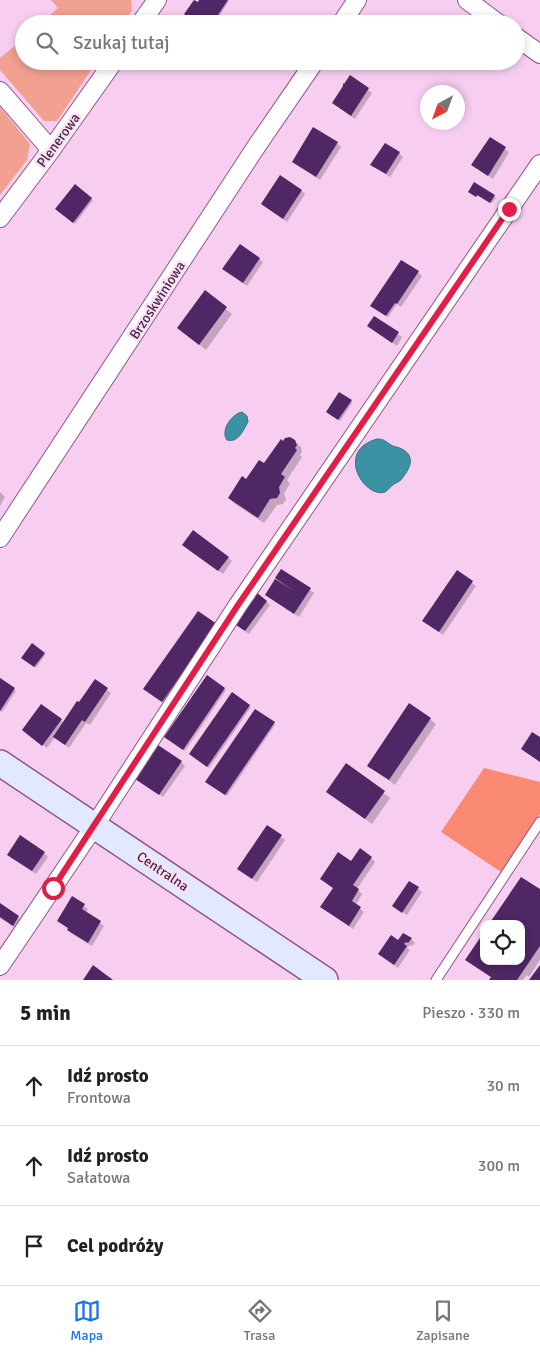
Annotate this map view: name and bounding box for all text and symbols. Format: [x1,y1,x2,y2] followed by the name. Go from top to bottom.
[15,15,525,70] search box
[33,29,61,57] icon: search
[73,31,170,55] text: Szukaj tutaj
[420,85,465,130] north arrow
[33,110,84,171] street label: Plenerowa
[498,198,521,221] route end
[126,258,189,343] street label: Brzoskwiniowa
[134,848,192,895] street label: Centralna
[42,877,65,900] route start
[480,920,525,965] map controls
[480,920,525,965] button: locate
[20,1000,71,1026] text: 5 min
[422,1003,520,1023] text: Pieszo · 330 m
[67,1064,149,1088] text: Idź prosto
[20,1072,48,1100] icon: ahead
[486,1076,520,1096] text: 30 m
[67,1088,131,1108] text: Frontowa
[67,1144,149,1168] text: Idź prosto
[20,1152,48,1180] icon: ahead
[478,1156,520,1176] text: 300 m
[67,1168,130,1188] text: Sałatowa
[20,1232,48,1260] icon: arrive
[67,1234,163,1258] text: Cel podróży
[70,1297,103,1344] tab: Mapa
[244,1297,275,1344] tab: Trasa
[416,1297,470,1344] tab: Zapisane

